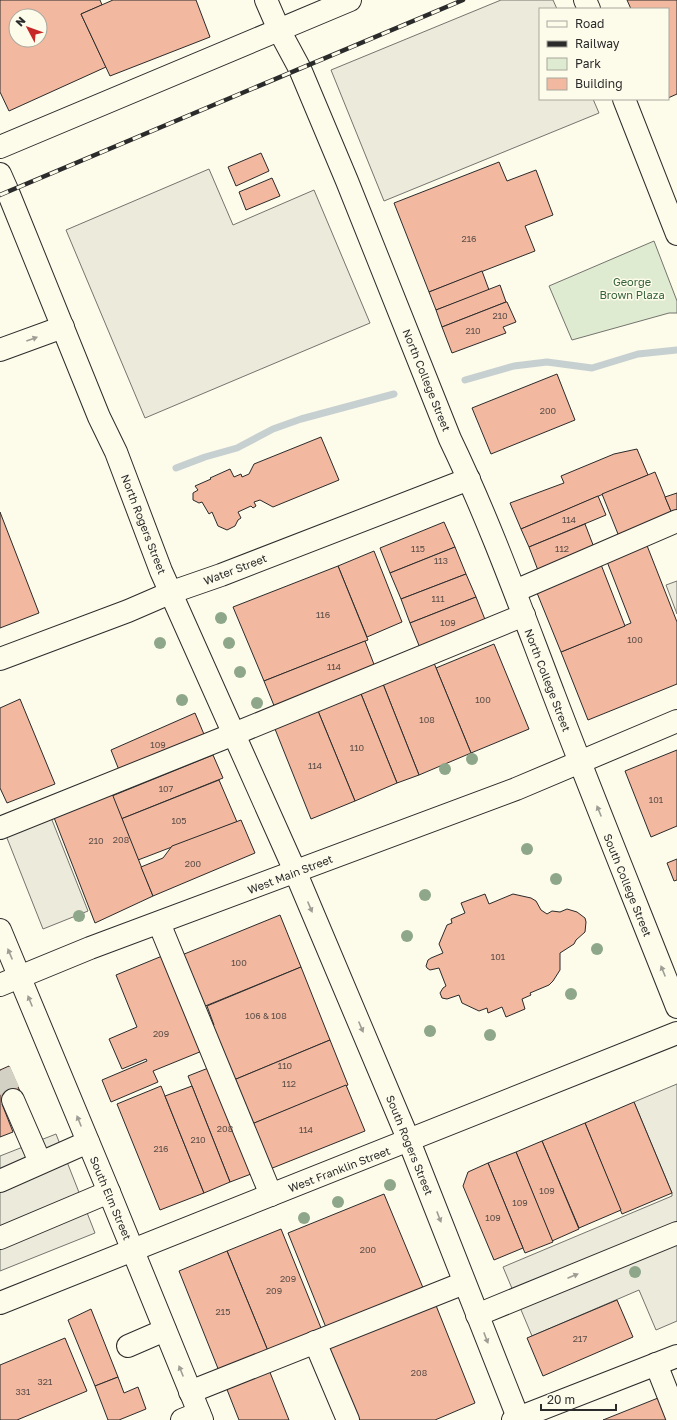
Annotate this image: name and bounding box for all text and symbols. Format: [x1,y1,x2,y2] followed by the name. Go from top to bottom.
[8,8,48,48] north arrow
[539,8,669,100] legend
[12,14,28,29] text: N
[575,16,604,31] text: Road
[575,36,620,51] text: Railway
[575,56,601,71] text: Park
[575,76,623,91] text: Building
[461,233,477,244] house number: 216
[599,275,665,301] park label: George Brown Plaza
[492,310,508,321] house number: 210
[465,325,481,336] house number: 210
[401,327,453,433] street label: North College Street
[26,335,38,341] one-way arrow
[540,405,557,416] house number: 200
[119,472,169,576] street label: North Rogers Street
[562,514,577,525] house number: 114
[411,543,425,554] house number: 115
[555,543,569,554] house number: 112
[202,551,268,587] street label: Water Street
[434,555,448,566] house number: 113
[431,593,445,604] house number: 111
[316,609,330,620] house number: 116
[440,617,456,628] house number: 109
[522,627,574,733] street label: North College Street
[627,634,643,645] house number: 100
[327,661,342,672] house number: 114
[475,694,491,705] house number: 100
[419,714,435,725] house number: 108
[150,739,166,750] house number: 109
[350,742,365,753] house number: 110
[308,760,323,771] house number: 114
[159,783,174,794] house number: 107
[649,794,664,805] house number: 101
[596,806,602,817] one-way arrow
[171,815,187,826] house number: 105
[601,832,655,938] street label: South College Street
[113,834,129,845] house number: 208
[88,835,104,846] house number: 210
[246,852,334,896] street label: West Main Street
[185,858,202,869] house number: 200
[308,902,314,914] one-way arrow
[7,948,13,959] one-way arrow
[491,951,506,962] house number: 101
[231,957,247,968] house number: 100
[659,965,665,977] one-way arrow
[26,994,32,1006] one-way arrow
[245,1010,287,1021] house number: 106 & 108
[358,1021,364,1033] one-way arrow
[153,1028,169,1039] house number: 209
[278,1060,293,1071] house number: 110
[282,1078,296,1089] house number: 112
[384,1093,436,1197] street label: South Rogers Street
[76,1116,82,1127] one-way arrow
[217,1123,233,1134] house number: 208
[299,1124,314,1135] house number: 114
[190,1134,206,1145] house number: 210
[153,1143,169,1154] house number: 216
[286,1144,392,1194] street label: West Franklin Street
[88,1154,134,1242] street label: South Elm Street
[539,1185,555,1196] house number: 109
[512,1197,528,1208] house number: 109
[436,1211,442,1223] one-way arrow
[485,1212,501,1223] house number: 109
[360,1244,377,1255] house number: 200
[280,1273,296,1284] house number: 209
[567,1273,578,1279] one-way arrow
[266,1285,282,1296] house number: 209
[216,1306,230,1317] house number: 215
[484,1332,490,1344] one-way arrow
[573,1333,587,1344] house number: 217
[178,1365,184,1377] one-way arrow
[411,1367,427,1378] house number: 208
[38,1376,53,1387] house number: 321
[16,1386,31,1397] house number: 331
[541,1386,616,1412] scale bar
[547,1392,575,1407] text: 20 m

